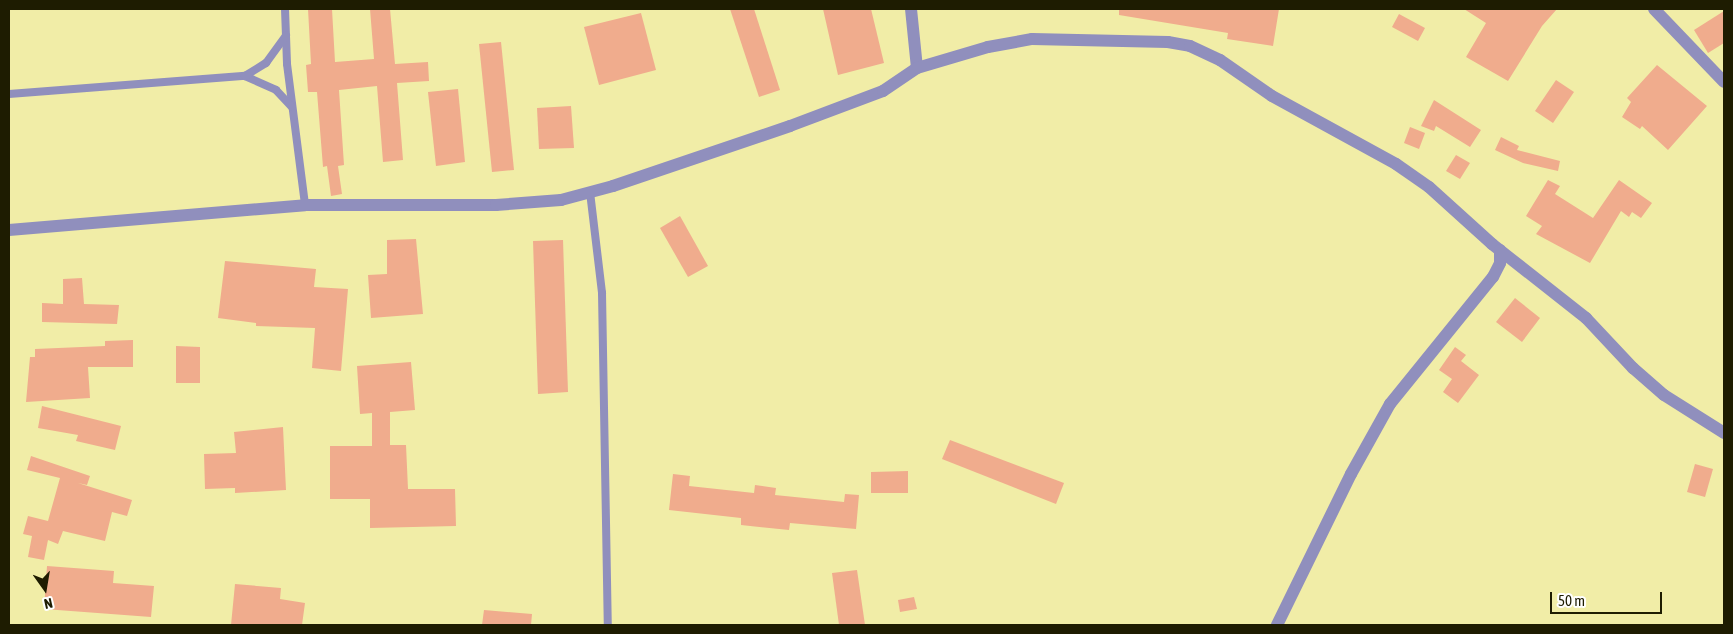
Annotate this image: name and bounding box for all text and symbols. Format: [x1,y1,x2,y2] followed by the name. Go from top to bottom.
[20,564,70,614] north arrow
[1553,582,1666,614] scale bar
[1558,592,1585,609] text: 50 m
[43,595,54,612] text: N

